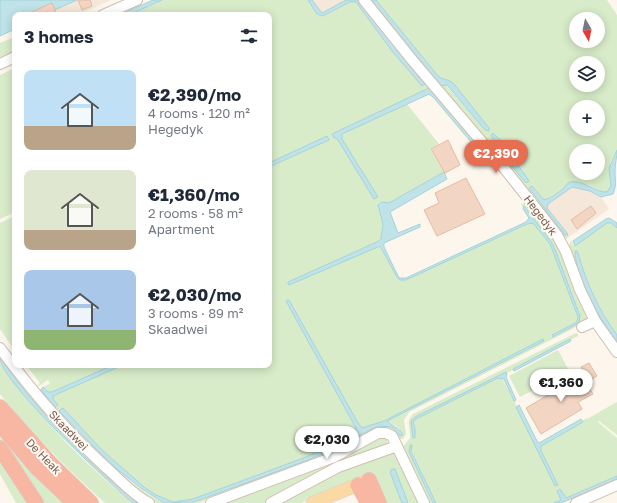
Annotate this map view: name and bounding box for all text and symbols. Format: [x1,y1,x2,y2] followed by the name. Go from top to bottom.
[569,12,605,48] north arrow
[569,12,605,180] map controls
[238,25,260,47] icon: filters
[24,26,94,47] text: 3 homes
[569,56,605,92] button: layers
[148,84,241,105] text: €2,390/mo
[56,86,104,134] icon: home
[569,100,605,136] button: +
[148,105,250,121] text: 4 rooms · 120 m²
[148,121,204,137] text: Hegedyk
[463,140,529,174] pin: €2,390
[569,144,605,180] button: −
[473,145,519,161] text: €2,390
[148,184,240,205] text: €1,360/mo
[56,186,104,234] icon: home
[522,192,560,238] street label: Hegedyk
[148,205,243,221] text: 2 rooms · 58 m²
[148,221,215,237] text: Apartment
[148,284,242,305] text: €2,030/mo
[56,286,104,334] icon: home
[148,305,243,321] text: 3 rooms · 89 m²
[148,321,208,337] text: Skaadwei
[528,369,594,403] pin: €1,360
[539,374,583,390] text: €1,360
[47,407,91,453] street label: Skaadwei
[294,426,360,460] pin: €2,030
[304,431,350,447] text: €2,030
[24,436,64,476] street label: De Heak

